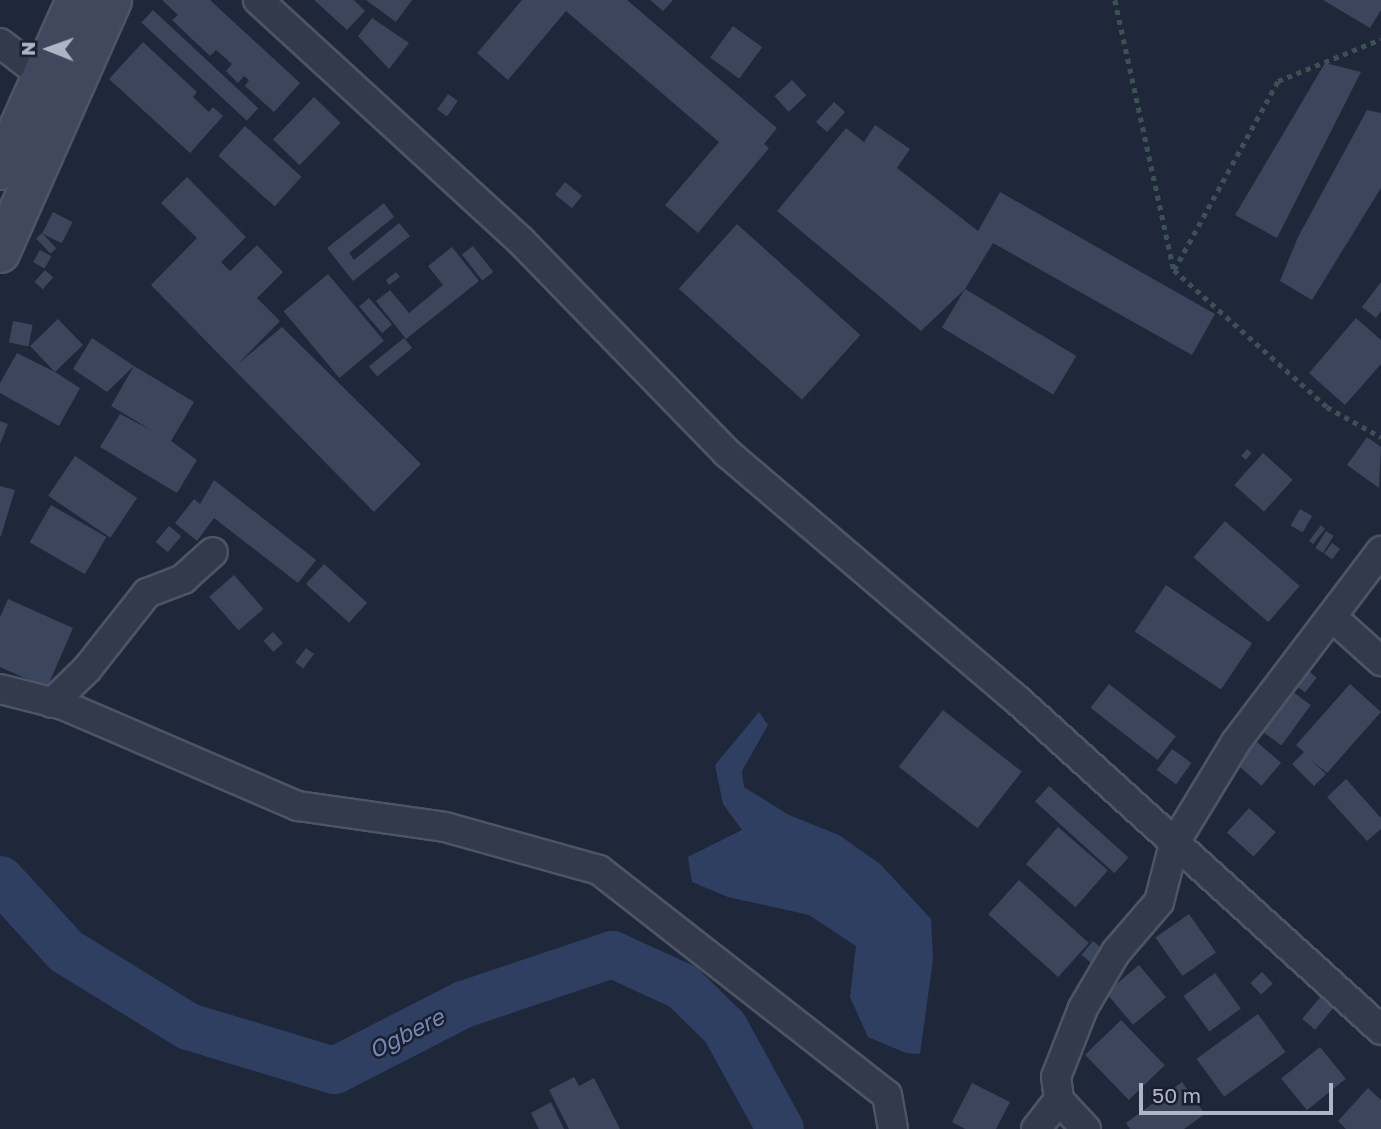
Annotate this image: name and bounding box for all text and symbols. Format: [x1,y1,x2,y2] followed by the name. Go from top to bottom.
[14,14,84,84] north arrow
[16,41,39,56] text: N
[364,1002,448,1064] water label: Ogbere
[1143,1070,1337,1114] scale bar
[1152,1082,1201,1108] text: 50 m

